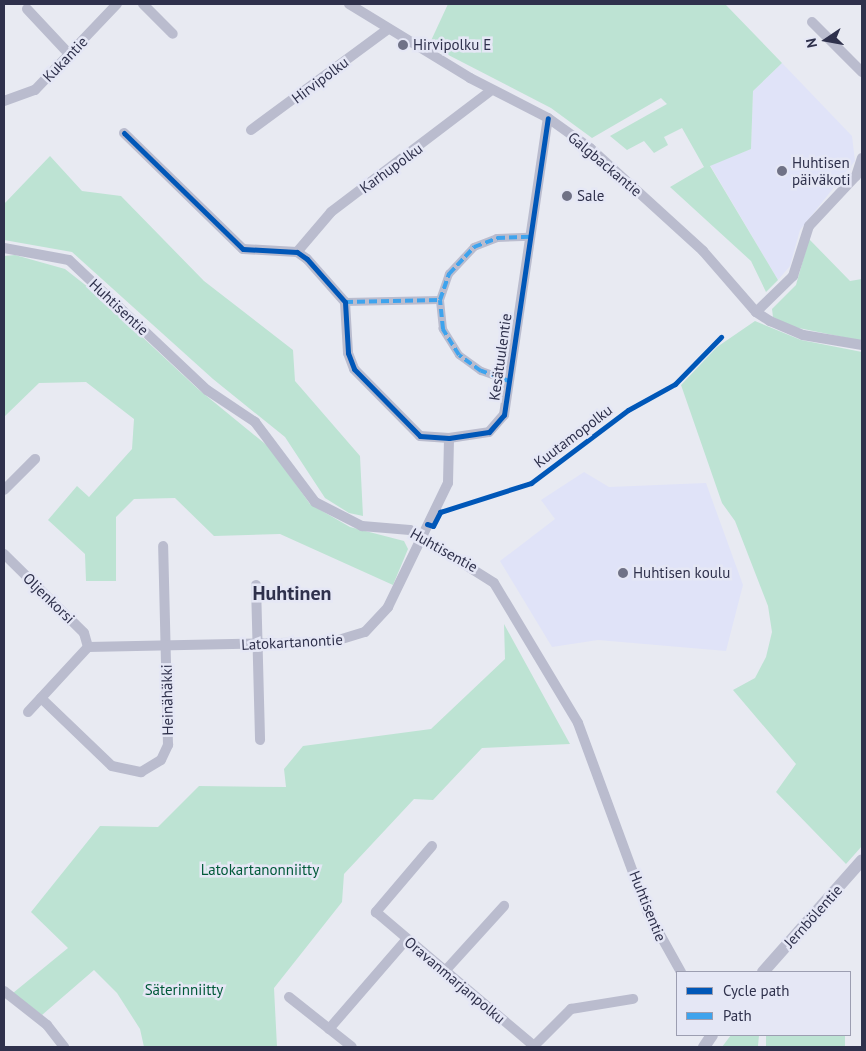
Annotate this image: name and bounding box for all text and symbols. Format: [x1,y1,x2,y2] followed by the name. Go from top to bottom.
[801,15,851,65] north arrow
[39,32,91,86] street label: Kukantie
[413,36,491,54] place label: Hirvipolku E
[802,37,821,49] text: N
[397,39,409,51] marker: Hirvipolku E
[288,53,352,107] street label: Hirvipolku
[564,128,646,200] street label: Galgbackantie
[356,139,426,197] street label: Karhupolku
[792,153,850,188] place label: Huhtisen päiväkoti
[776,165,788,177] marker: Huhtisen päiväkoti
[577,187,604,205] place label: Sale
[561,190,573,202] marker: Sale
[86,275,152,339] street label: Huhtisentie
[485,312,515,402] street label: Kesätuulentie
[530,401,616,471] street label: Kuutamopolku
[407,524,481,576] street label: Huhtisentie
[633,564,730,582] place label: Huhtisen koulu
[617,567,629,579] marker: Huhtisen koulu
[19,569,79,627] street label: Oljenkorsi
[253,581,331,605] district label: Huhtinen
[241,630,343,654] street label: Latokartanontie
[157,664,177,736] street label: Heinähäkki
[201,861,319,879] park label: Latokartanonniitty
[626,868,670,944] street label: Huhtisentie
[780,881,846,951] street label: Jernbölentie
[401,933,509,1027] street label: Oravanmarjanpolku
[676,971,851,1036] legend
[145,981,223,999] park label: Säterinniitty
[723,981,789,1000] text: Cycle path
[723,1006,752,1025] text: Path

